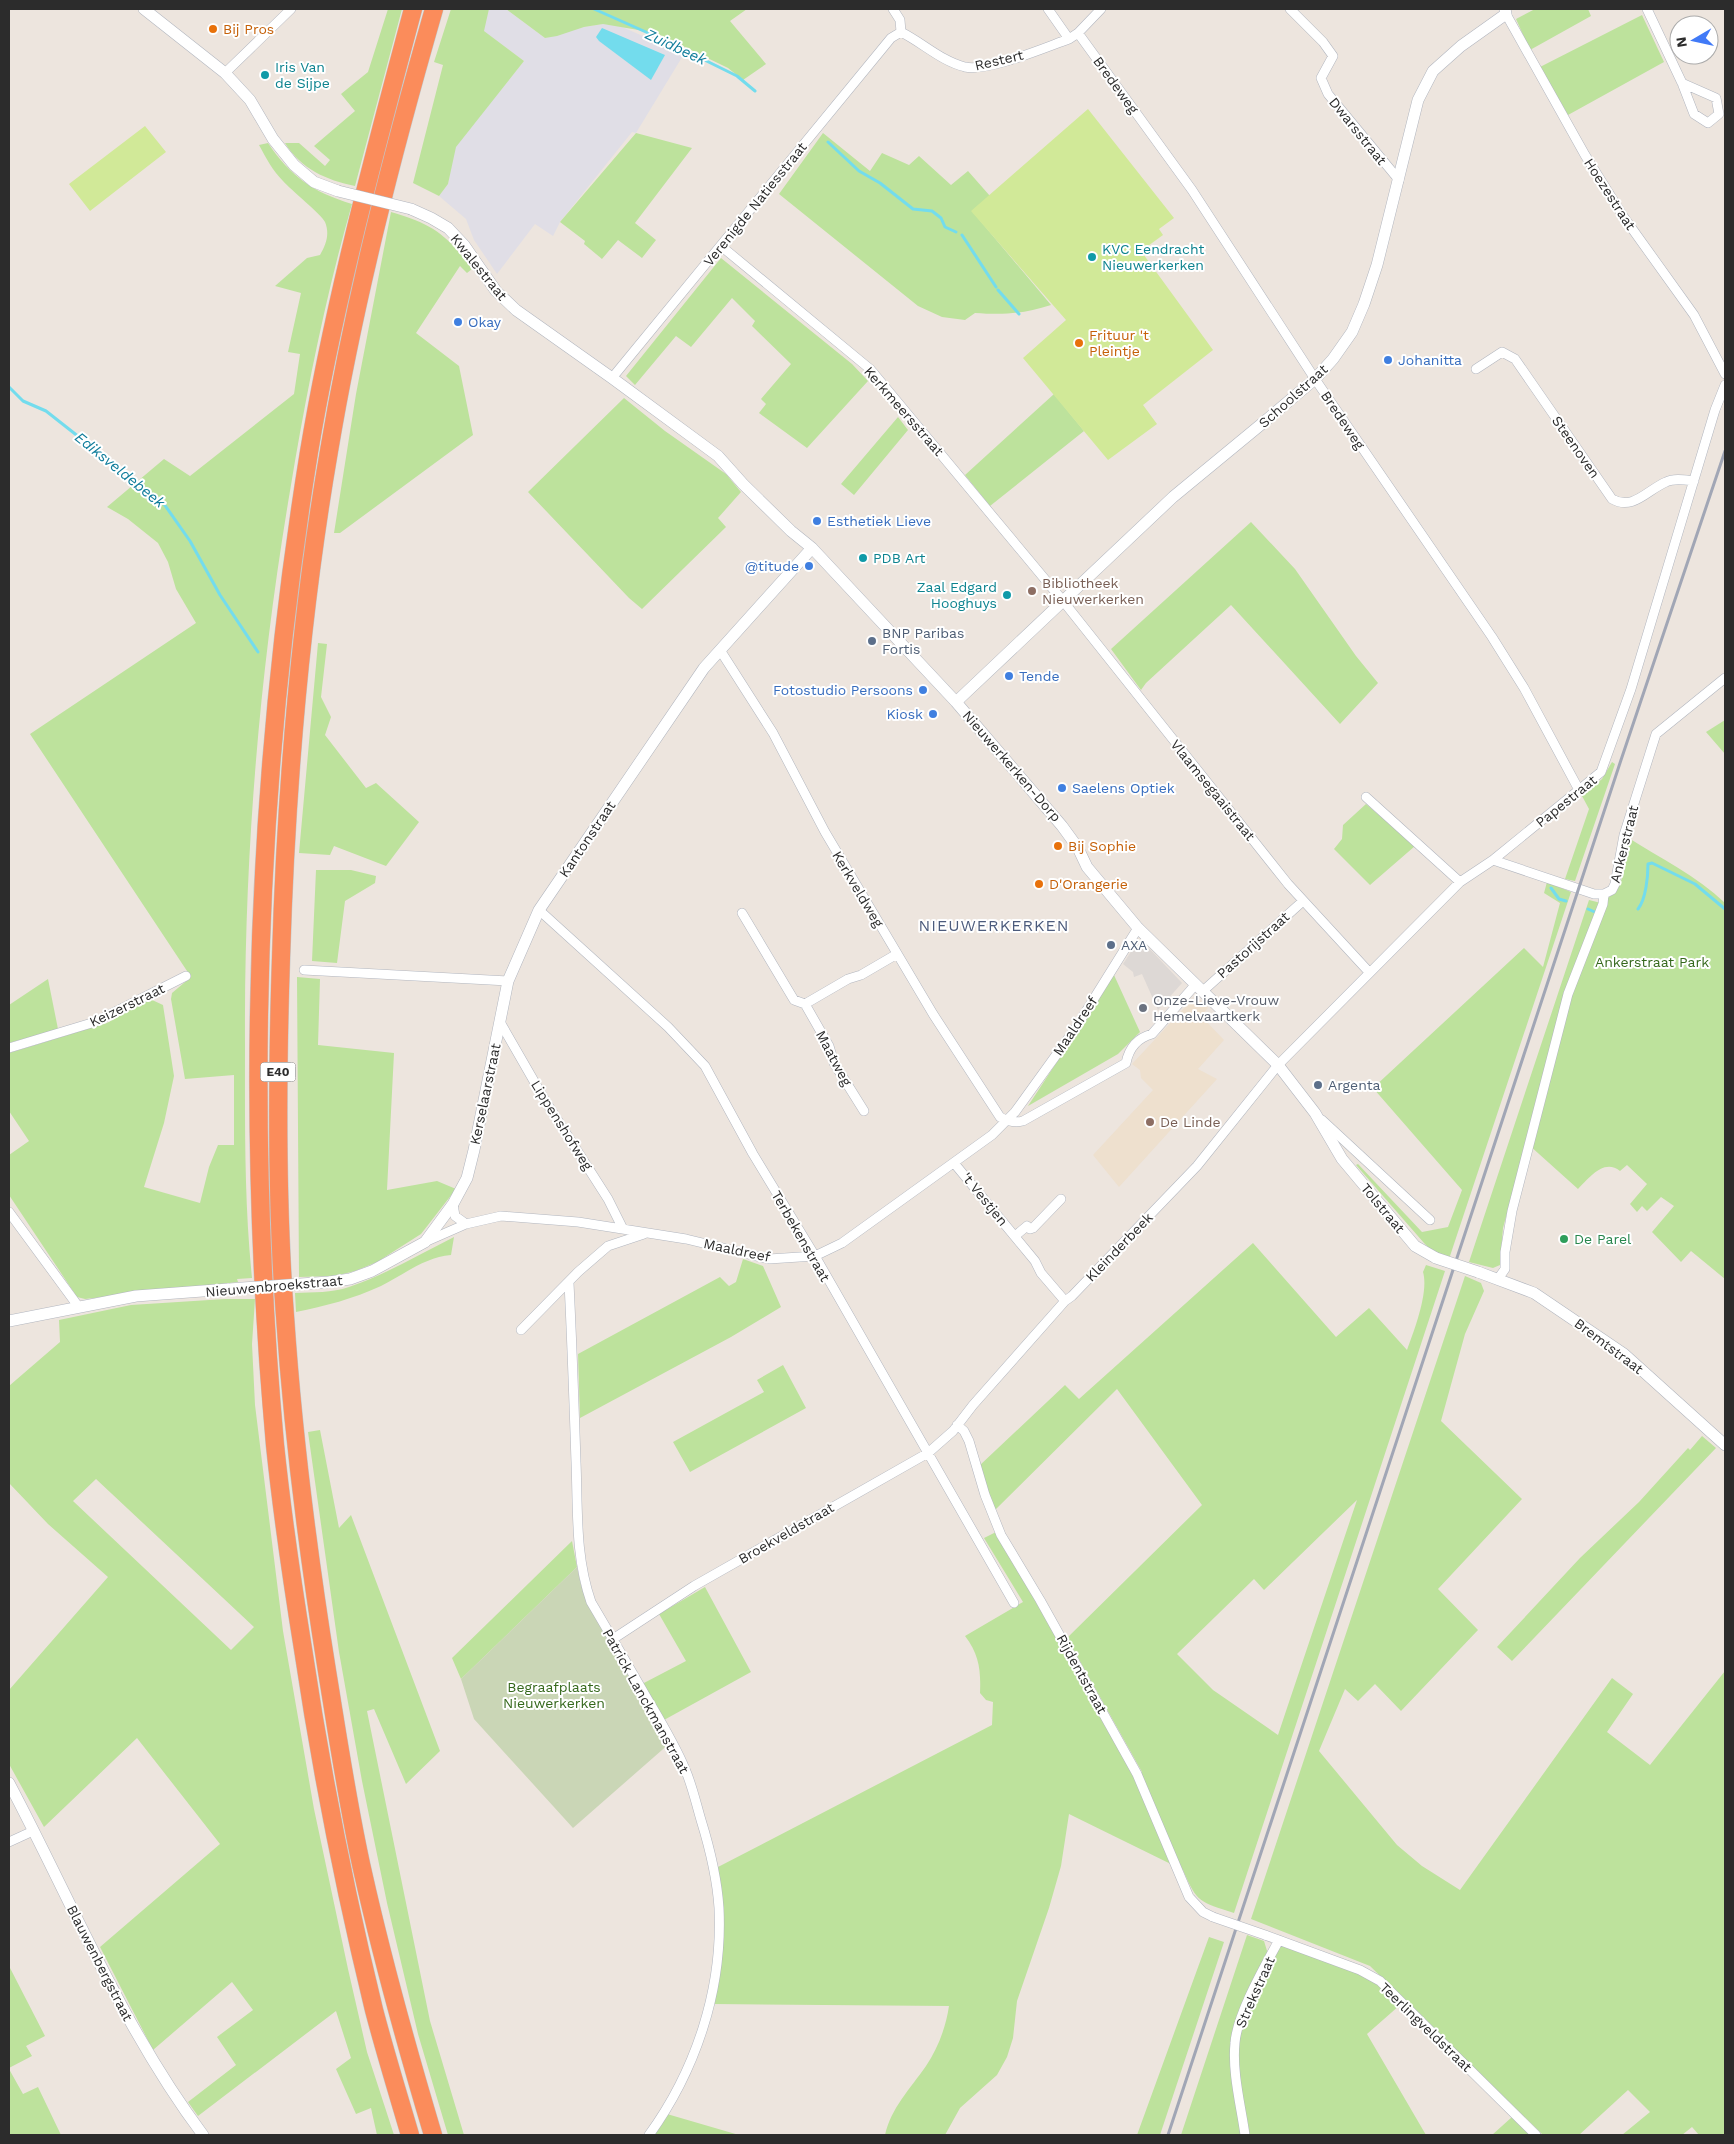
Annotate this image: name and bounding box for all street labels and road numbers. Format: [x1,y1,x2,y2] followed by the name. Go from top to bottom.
[973,47,1025,73] street label: Restert
[1090,53,1142,117] street label: Bredeweg
[1326,94,1390,168] street label: Dwarsstraat
[700,139,810,269] street label: Verenigde Natiesstraat
[1581,155,1639,233] street label: Hoezestraat
[447,231,511,303] street label: Kwalestraat
[1255,361,1331,431] street label: Schoolstraat
[861,363,947,459] street label: Kerkmeersstraat
[1318,388,1369,452] street label: Bredeweg
[1549,413,1603,481] street label: Steenoven
[959,707,1065,825] street label: Nieuwerkerken-Dorp
[1167,736,1259,844] street label: Vlaamsegaaistraat
[1532,772,1600,830] street label: Papestraat
[556,798,618,880] street label: Kantonstraat
[1607,803,1641,884] street label: Ankerstraat
[829,848,887,930] street label: Kerkveldweg
[1214,908,1292,982] street label: Pastorijstraat
[87,980,167,1030] street label: Keizerstraat
[1049,993,1101,1059] street label: Maaldreef
[813,1028,855,1089] street label: Maatweg
[466,1042,504,1146] street label: Kerselaarstraat
[260,1062,296,1082] road number: E40
[528,1077,596,1173] street label: Lippenshofweg
[959,1169,1011,1229] street label: 't Vestjen
[1358,1180,1408,1236] street label: Tolstraat
[769,1188,834,1284] street label: Terbekenstraat
[1082,1209,1156,1285] street label: Kleinderbeek
[702,1235,772,1265] street label: Maaldreef
[205,1272,343,1300] street label: Nieuwenbroekstraat
[1571,1315,1647,1377] street label: Bremtstraat
[735,1499,837,1567] street label: Broekveldstraat
[600,1626,692,1776] street label: Patrick Lanckmanstraat
[1054,1632,1110,1717] street label: Rijdentstraat
[64,1902,136,2024] street label: Blauwenbergstraat
[1232,1954,1278,2030] street label: Strekstraat
[1377,1979,1475,2075] street label: Teerlingveldstraat

